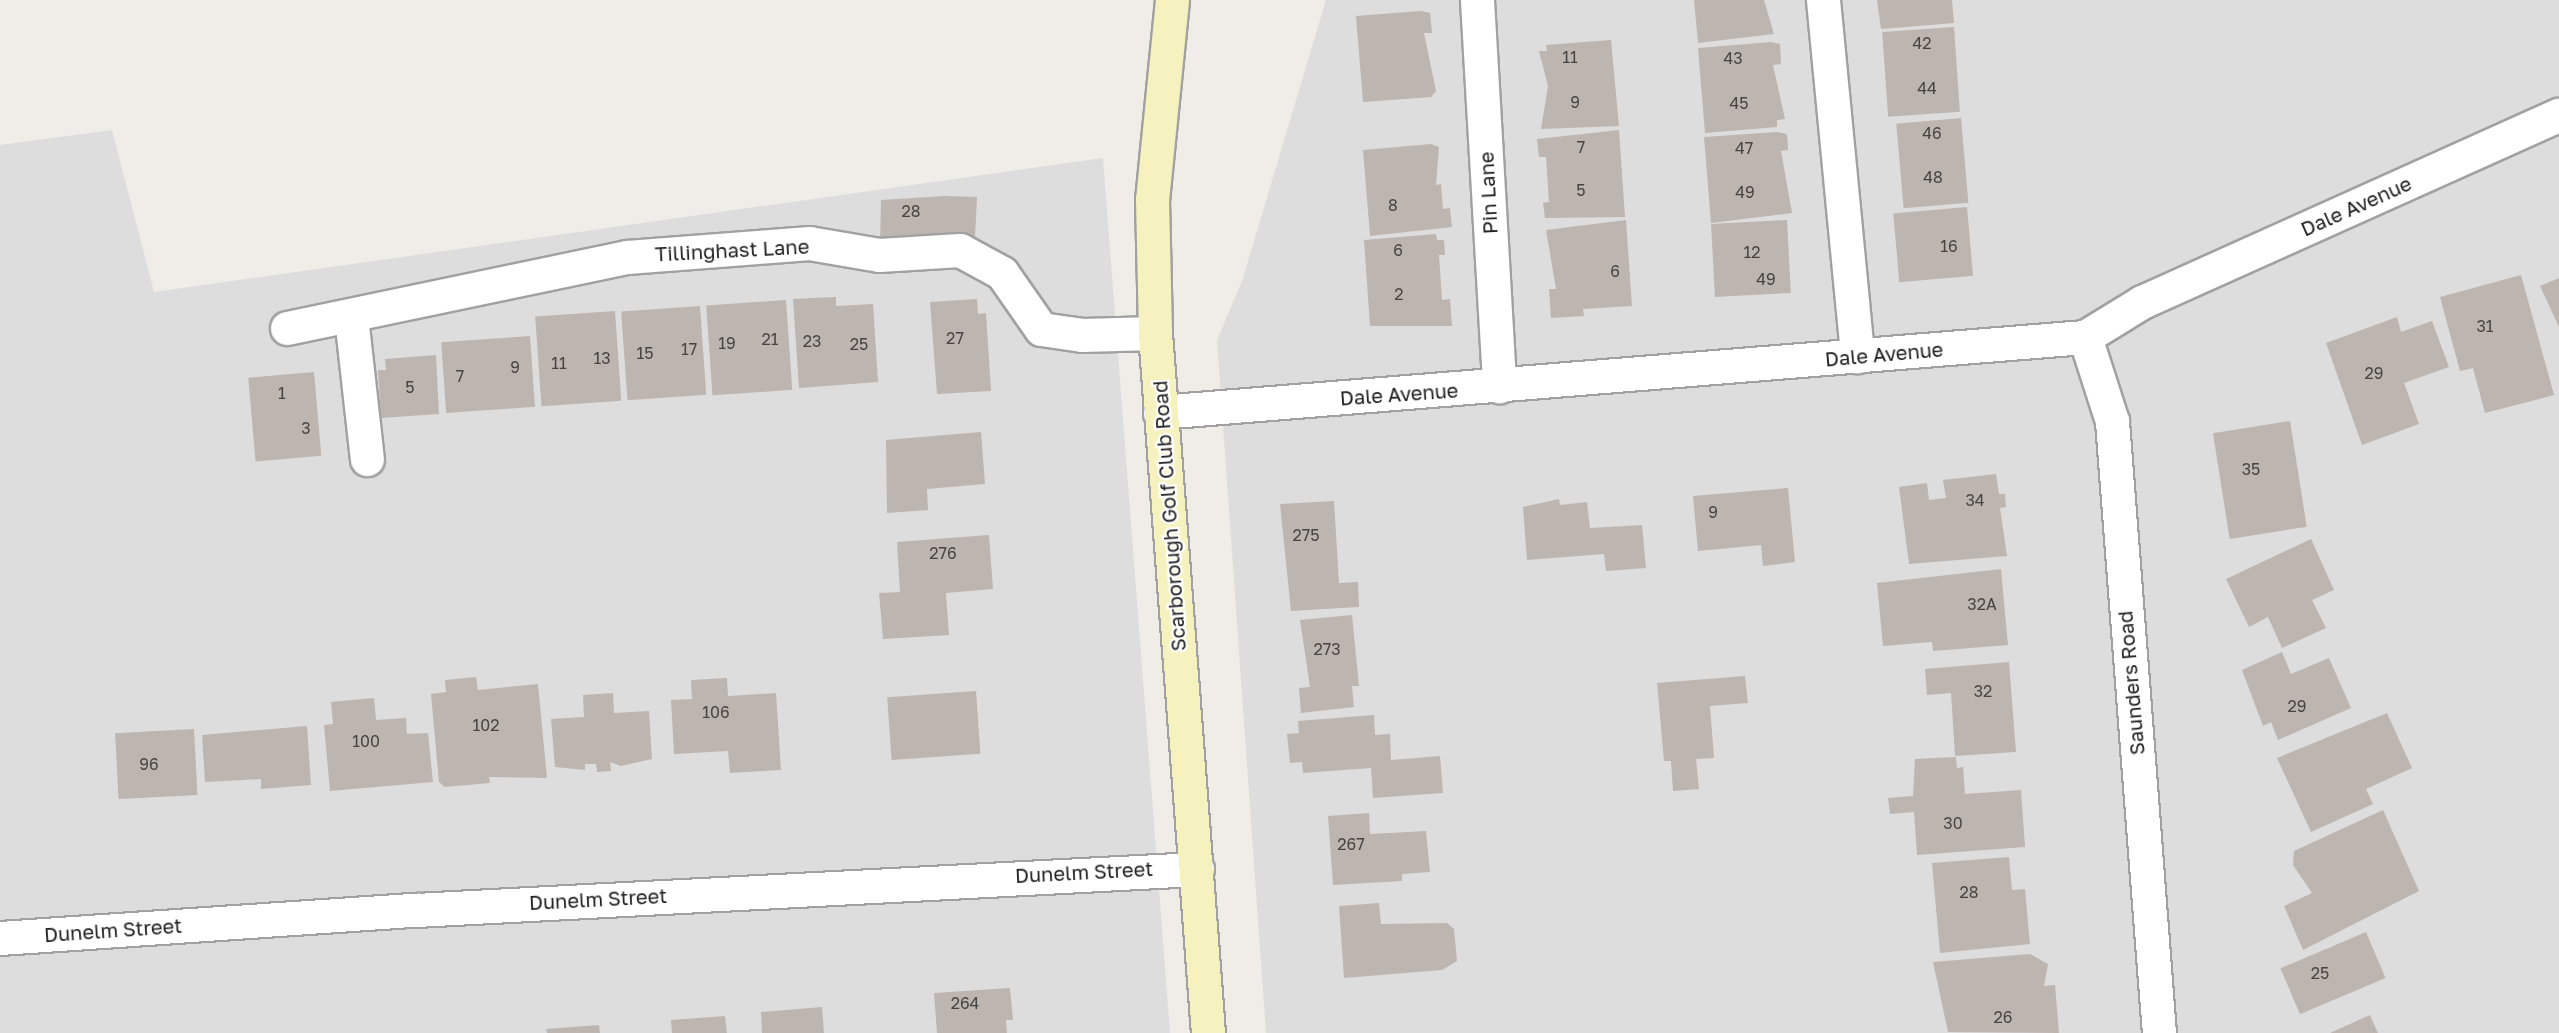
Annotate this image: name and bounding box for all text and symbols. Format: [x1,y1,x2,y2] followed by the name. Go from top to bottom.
[1912,33,1932,53] house number: 42
[1562,47,1578,67] house number: 11
[1723,48,1743,68] house number: 43
[1917,78,1937,98] house number: 44
[1570,92,1580,112] house number: 9
[1729,93,1749,113] house number: 45
[1922,123,1942,143] house number: 46
[1577,137,1585,157] house number: 7
[1735,138,1753,158] house number: 47
[1474,151,1502,235] street label: Pin Lane
[1923,167,1943,187] house number: 48
[2297,171,2415,241] street label: Dale Avenue
[1576,180,1586,200] house number: 5
[1735,182,1755,202] house number: 49
[1388,195,1398,215] house number: 8
[901,201,921,221] house number: 28
[654,234,810,266] street label: Tillinghast Lane
[1940,236,1958,256] house number: 16
[1393,240,1403,260] house number: 6
[1743,242,1761,262] house number: 12
[1610,261,1620,281] house number: 6
[1756,269,1776,289] house number: 49
[1394,284,1404,304] house number: 2
[2476,316,2494,336] house number: 31
[946,328,964,348] house number: 27
[761,329,779,349] house number: 21
[803,331,821,351] house number: 23
[718,333,736,353] house number: 19
[850,334,868,354] house number: 25
[1824,337,1944,371] street label: Dale Avenue
[681,339,697,359] house number: 17
[636,343,654,363] house number: 15
[593,348,611,368] house number: 13
[551,353,567,373] house number: 11
[510,357,520,377] house number: 9
[2365,363,2383,383] house number: 29
[456,366,464,386] house number: 7
[405,377,415,397] house number: 5
[1339,378,1459,410] street label: Dale Avenue
[1148,380,1190,652] street label: Scarborough Golf Club Road
[278,383,286,403] house number: 1
[301,418,311,438] house number: 3
[2242,459,2260,479] house number: 35
[1965,490,1985,510] house number: 34
[1708,502,1718,522] house number: 9
[1292,525,1320,545] house number: 275
[929,543,957,563] house number: 276
[1967,594,1997,614] house number: 32A
[2113,610,2149,756] street label: Saunders Road
[1313,639,1341,659] house number: 273
[1974,681,1992,701] house number: 32
[2288,696,2306,716] house number: 29
[702,702,730,722] house number: 106
[473,715,499,735] house number: 102
[352,731,380,751] house number: 100
[139,754,159,774] house number: 96
[1943,813,1963,833] house number: 30
[1337,834,1365,854] house number: 267
[1014,856,1154,888] street label: Dunelm Street
[1959,882,1979,902] house number: 28
[528,883,668,915] street label: Dunelm Street
[43,913,183,947] street label: Dunelm Street
[2311,963,2329,983] house number: 25
[951,993,979,1013] house number: 264
[1994,1007,2012,1027] house number: 26

